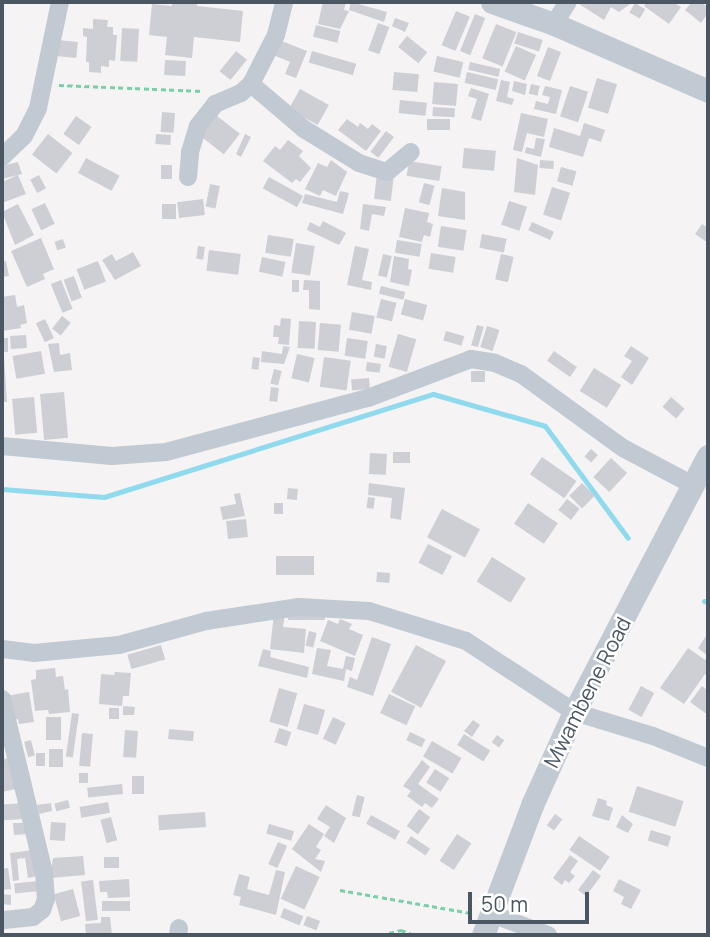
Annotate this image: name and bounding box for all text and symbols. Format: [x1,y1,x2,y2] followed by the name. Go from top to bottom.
[538,612,636,772] street label: Mwambene Road
[472,878,593,922] scale bar
[481,890,528,918] text: 50 m

